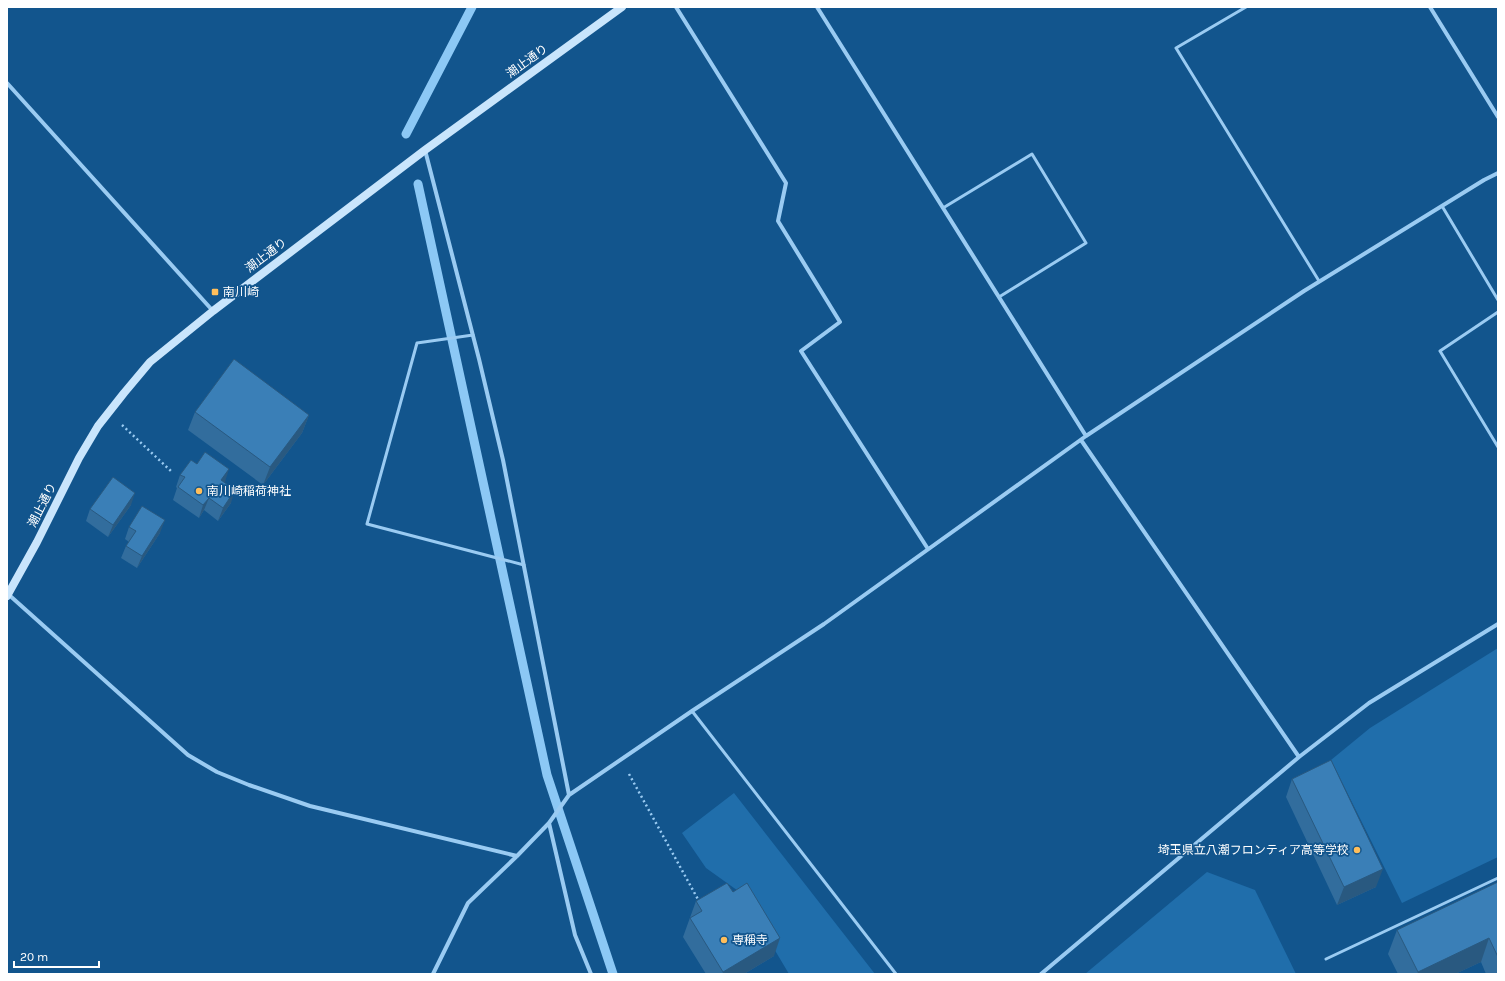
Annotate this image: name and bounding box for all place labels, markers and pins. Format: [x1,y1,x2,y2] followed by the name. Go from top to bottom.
[223,285,259,299] place label: 南川崎
[210,287,220,297] marker: 南川崎
[207,484,291,498] place label: 南川崎稲荷神社
[194,486,204,496] marker: 南川崎稲荷神社
[1158,843,1349,857] place label: 埼玉県立八潮フロンティア高等学校
[1352,845,1362,855] marker: 埼玉県立八潮フロンティア高等学校
[732,933,768,947] place label: 専稱寺
[719,935,729,945] marker: 専稱寺

